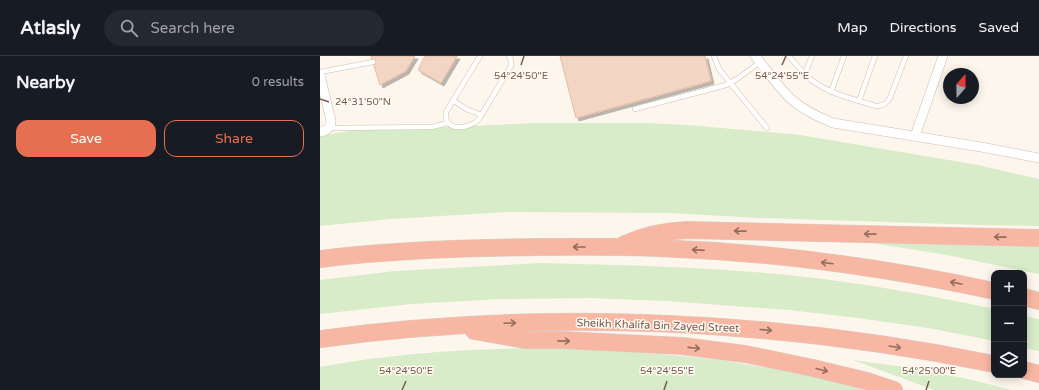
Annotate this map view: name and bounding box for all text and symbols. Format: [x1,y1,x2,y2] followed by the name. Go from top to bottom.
[104,10,384,46] search box
[20,17,80,39] text: Atlasly
[118,17,140,39] icon: search
[150,19,235,37] text: Search here
[837,19,868,36] text: Map
[890,19,957,36] text: Directions
[979,19,1019,36] text: Saved
[943,68,979,104] north arrow
[494,70,548,82] text: 54°24'50"E
[755,70,809,82] text: 54°24'55"E
[16,72,75,93] text: Nearby
[252,74,304,90] text: 0 results
[335,96,391,108] text: 24°31'50"N
[16,120,156,157] button: Save
[164,120,304,157] button: Share
[734,227,747,235] one-way arrow
[864,230,877,238] one-way arrow
[994,233,1007,241] one-way arrow
[573,243,586,251] one-way arrow
[692,247,705,254] one-way arrow
[821,259,834,266] one-way arrow
[991,270,1027,378] map controls
[991,270,1027,306] button: +
[950,279,963,287] one-way arrow
[991,306,1027,342] button: −
[576,316,740,335] street label: Sheikh Khalifa Bin Zayed Street
[503,319,516,327] one-way arrow
[759,327,772,334] one-way arrow
[557,337,570,344] one-way arrow
[991,342,1027,378] button: layers
[888,343,901,351] one-way arrow
[687,344,700,351] one-way arrow
[379,365,433,377] text: 54°24'50"E
[640,365,694,377] text: 54°24'55"E
[902,365,956,377] text: 54°25'00"E
[815,367,828,374] one-way arrow

